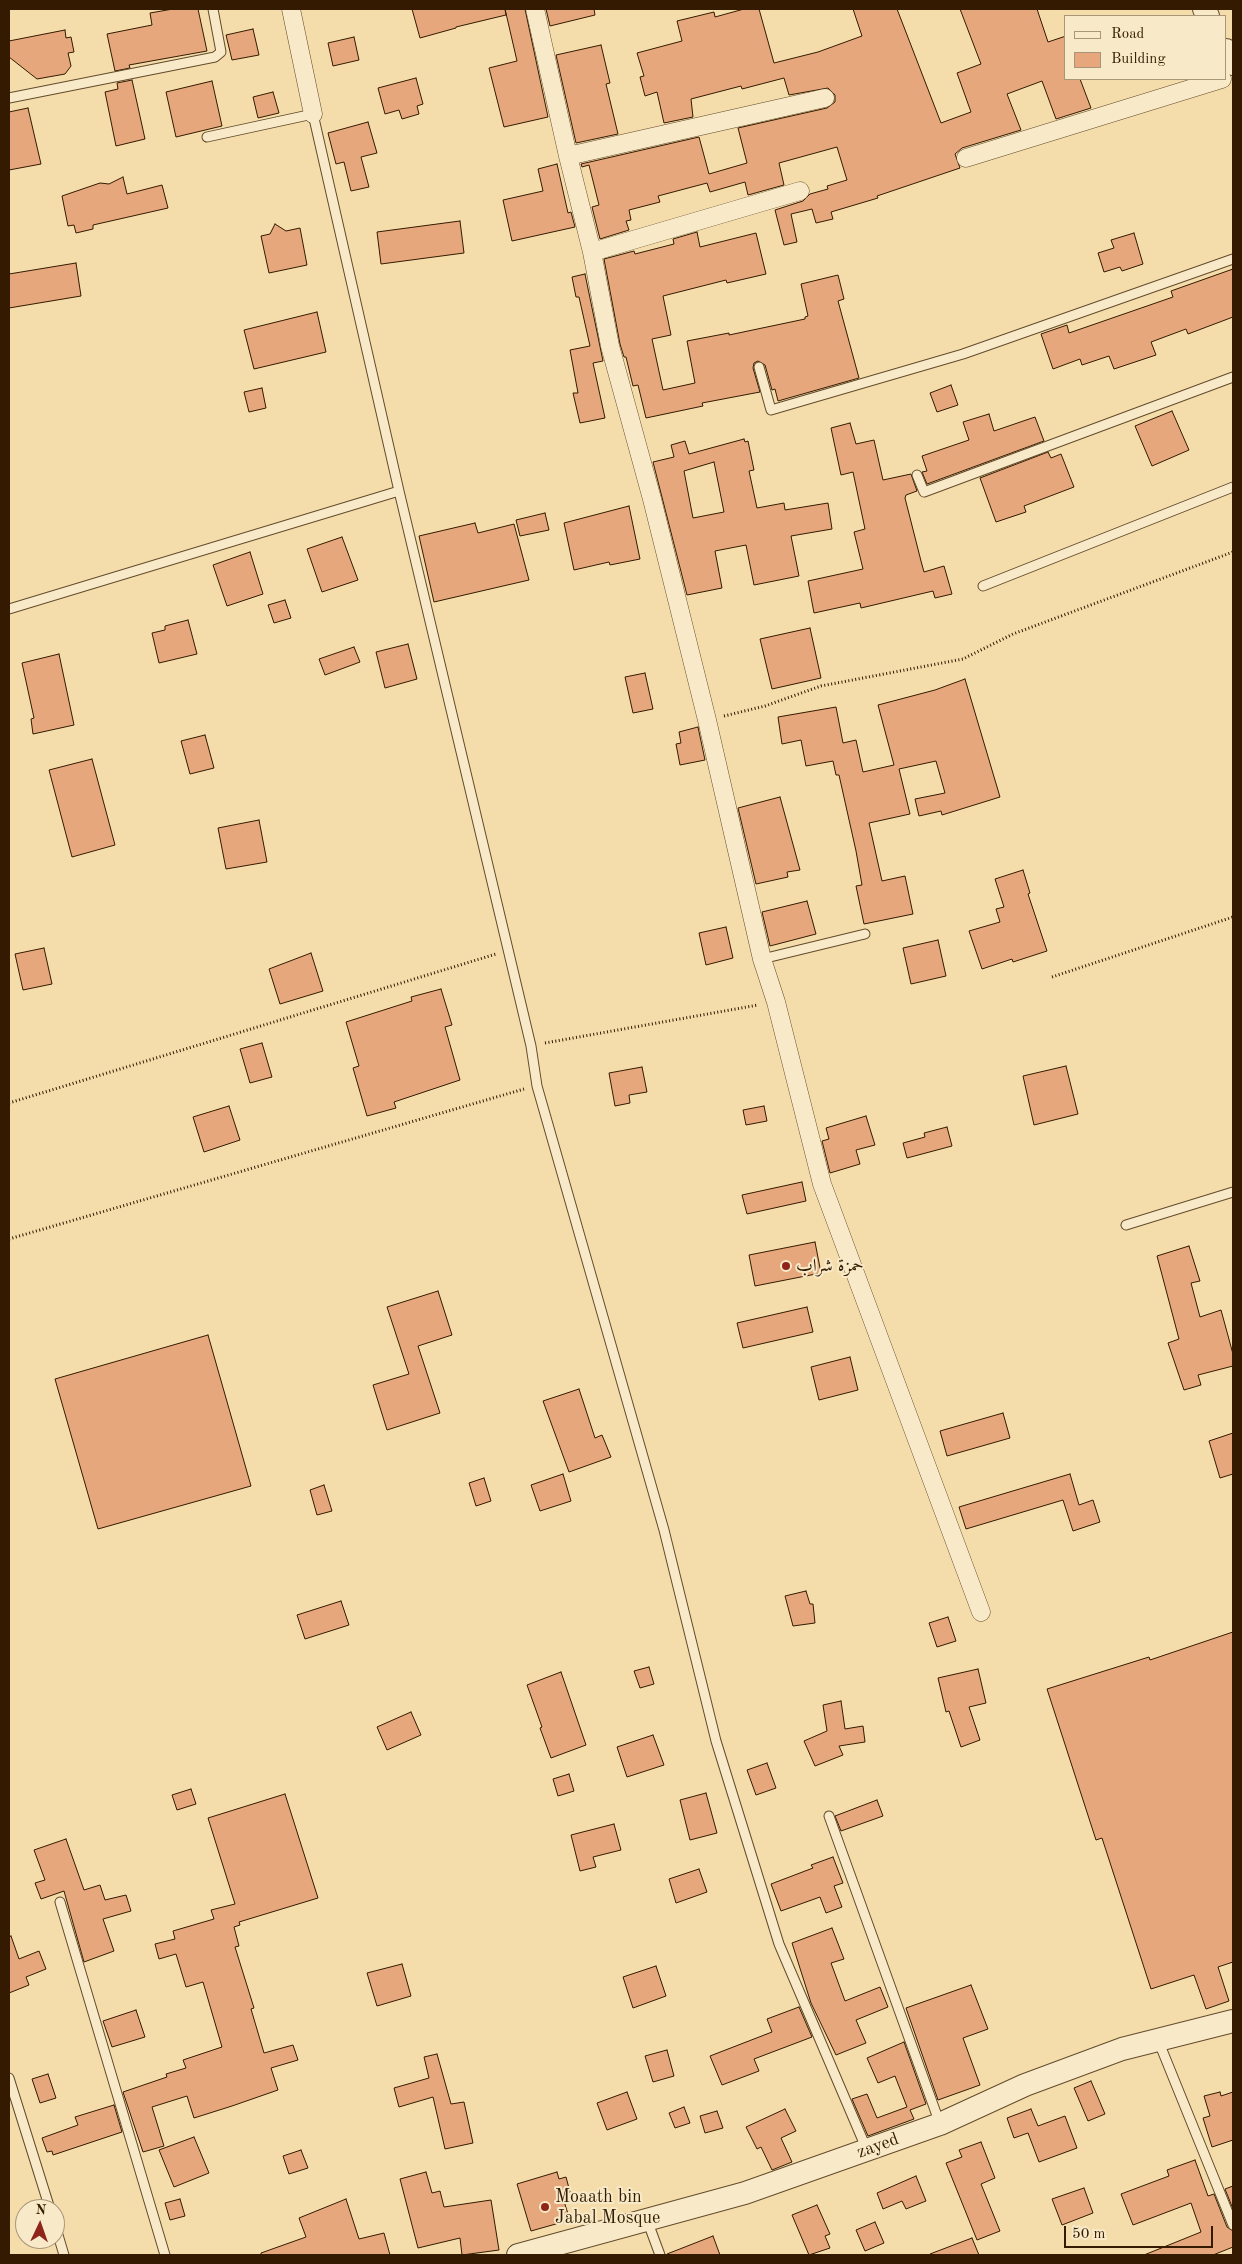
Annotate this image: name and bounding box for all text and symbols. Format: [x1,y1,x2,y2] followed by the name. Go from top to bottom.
[1064,15,1227,80] legend
[1111,27,1144,42] text: Road
[1111,52,1166,67] text: Building
[796,1255,864,1277] place label: حمزة شراب
[780,1260,792,1272] marker: حمزة شراب
[854,2129,902,2163] street label: zayed
[555,2186,660,2228] place label: Moaath bin Jabal Mosque
[15,2199,65,2249] north arrow
[539,2201,551,2213] marker: Moaath bin Jabal Mosque
[35,2203,46,2217] text: N
[1067,2216,1216,2248] scale bar
[1072,2227,1106,2242] text: 50 m

